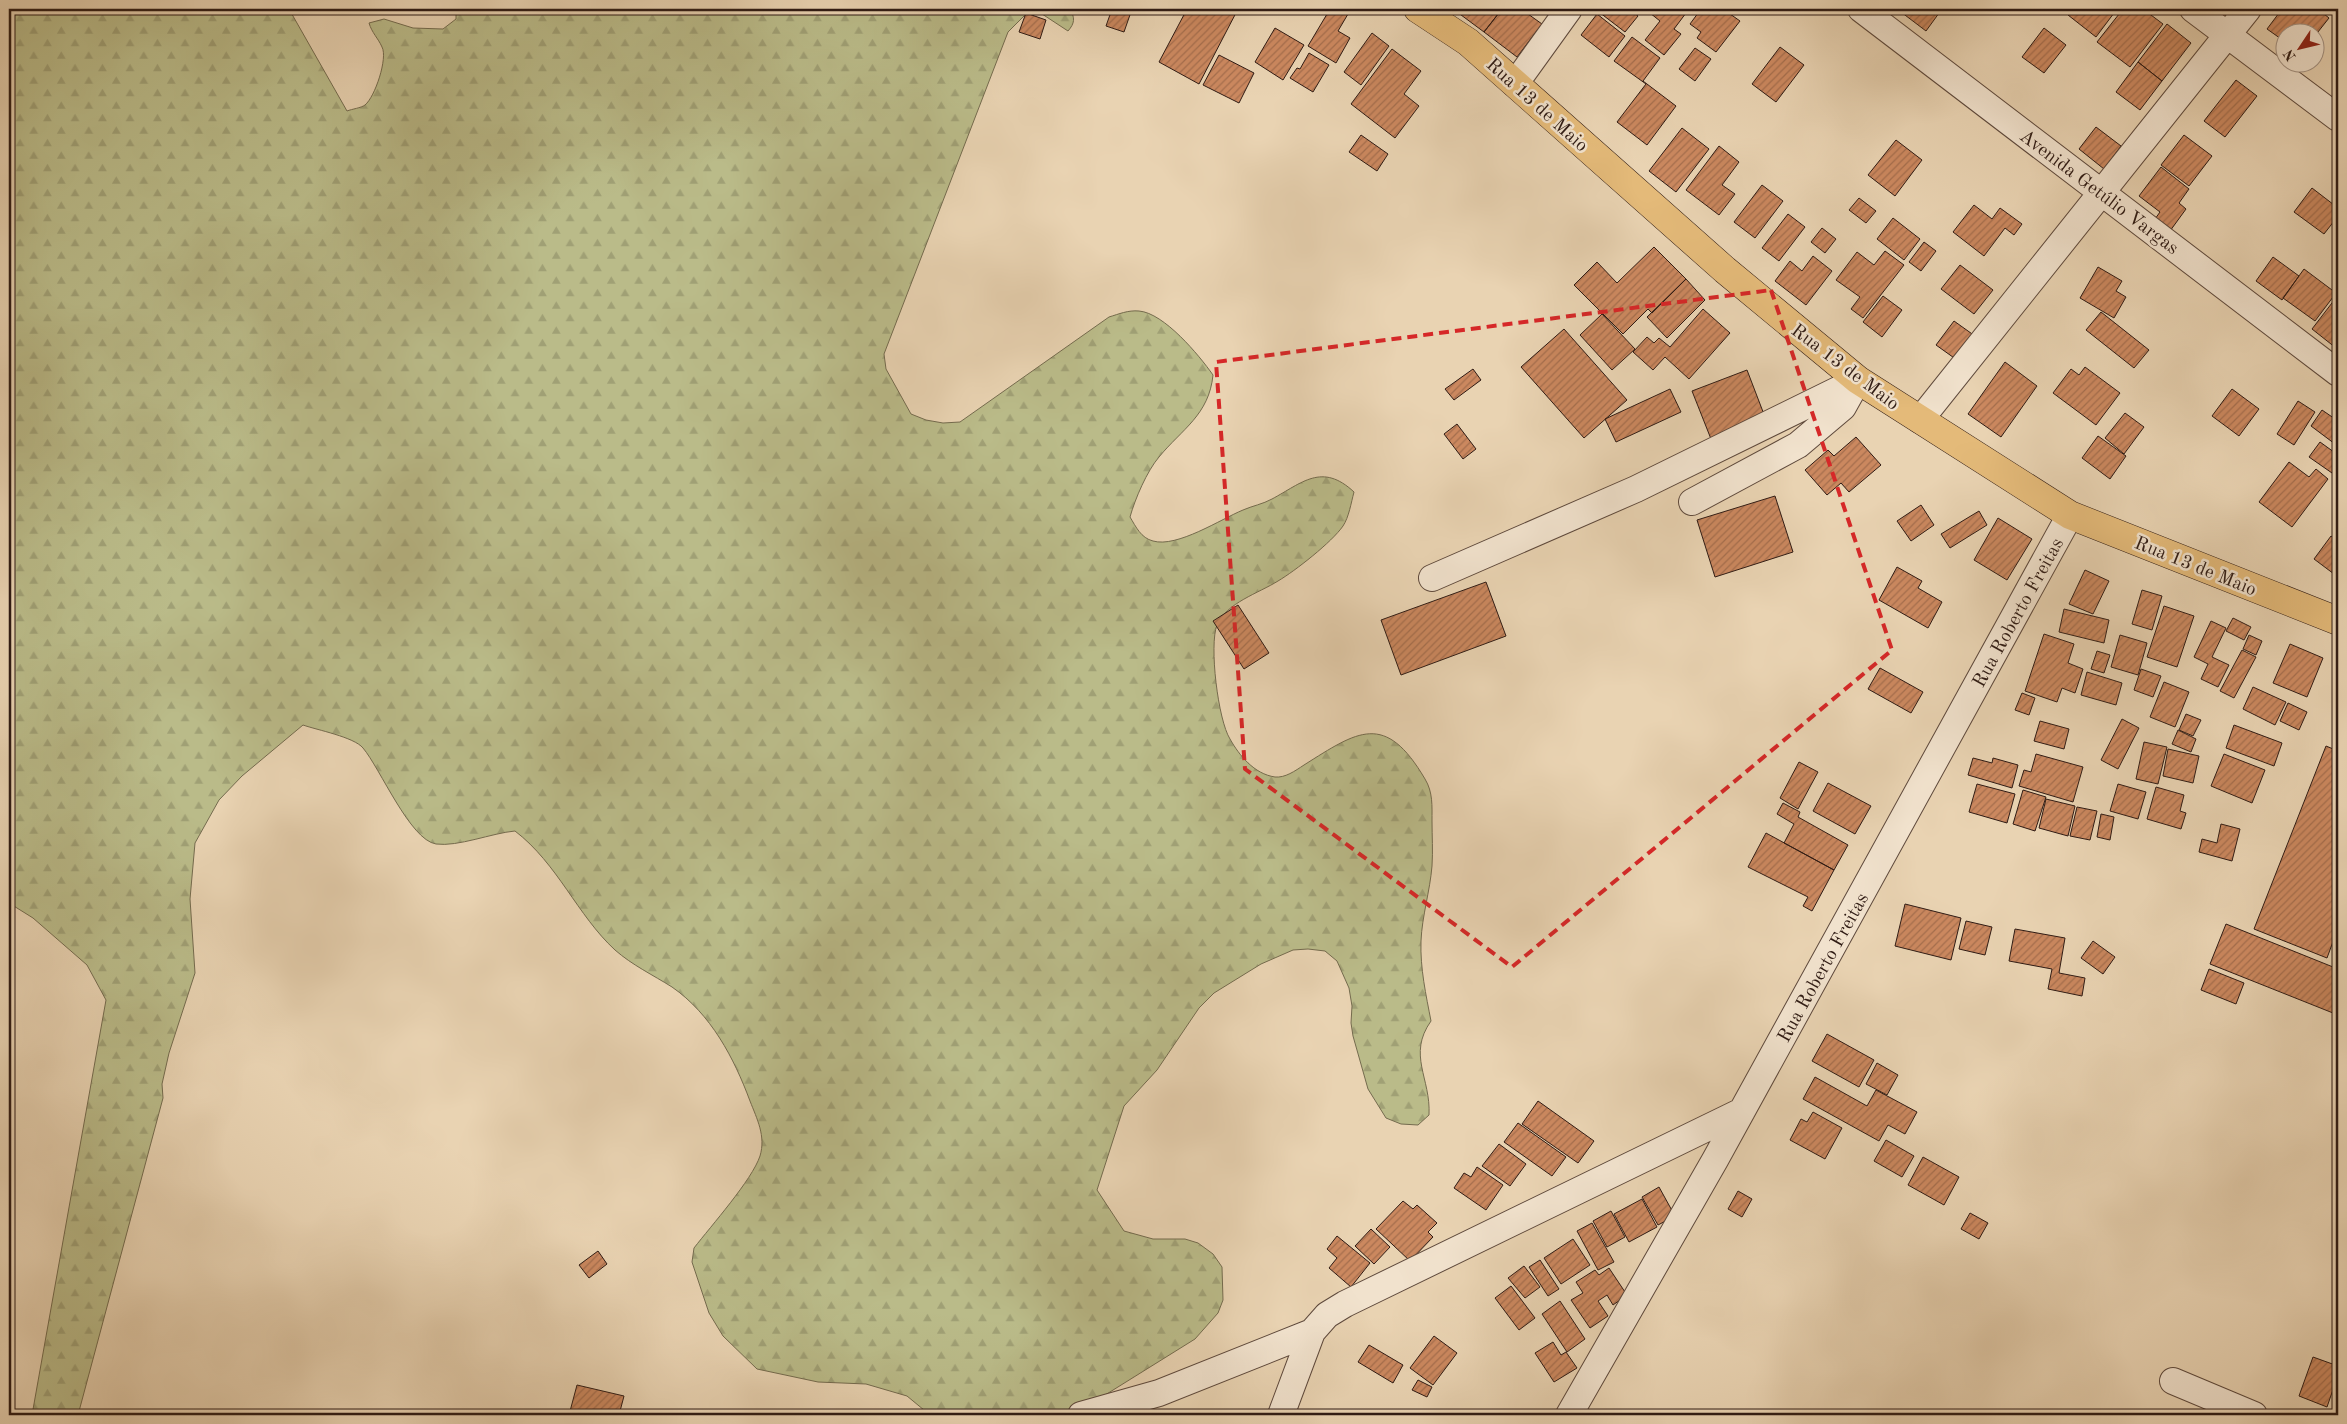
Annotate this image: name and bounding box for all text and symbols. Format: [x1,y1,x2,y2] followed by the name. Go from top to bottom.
[2274,22,2324,72] north arrow
[2281,46,2299,63] text: N
[1482,55,1591,156] street label: Rua 13 de Maio
[2015,127,2182,259] street label: Avenida Getúlio Vargas
[1787,321,1902,415] street label: Rua 13 de Maio
[2131,534,2259,600] street label: Rua 13 de Maio
[1970,535,2068,691] street label: Rua Roberto Freitas
[1775,890,1873,1046] street label: Rua Roberto Freitas

